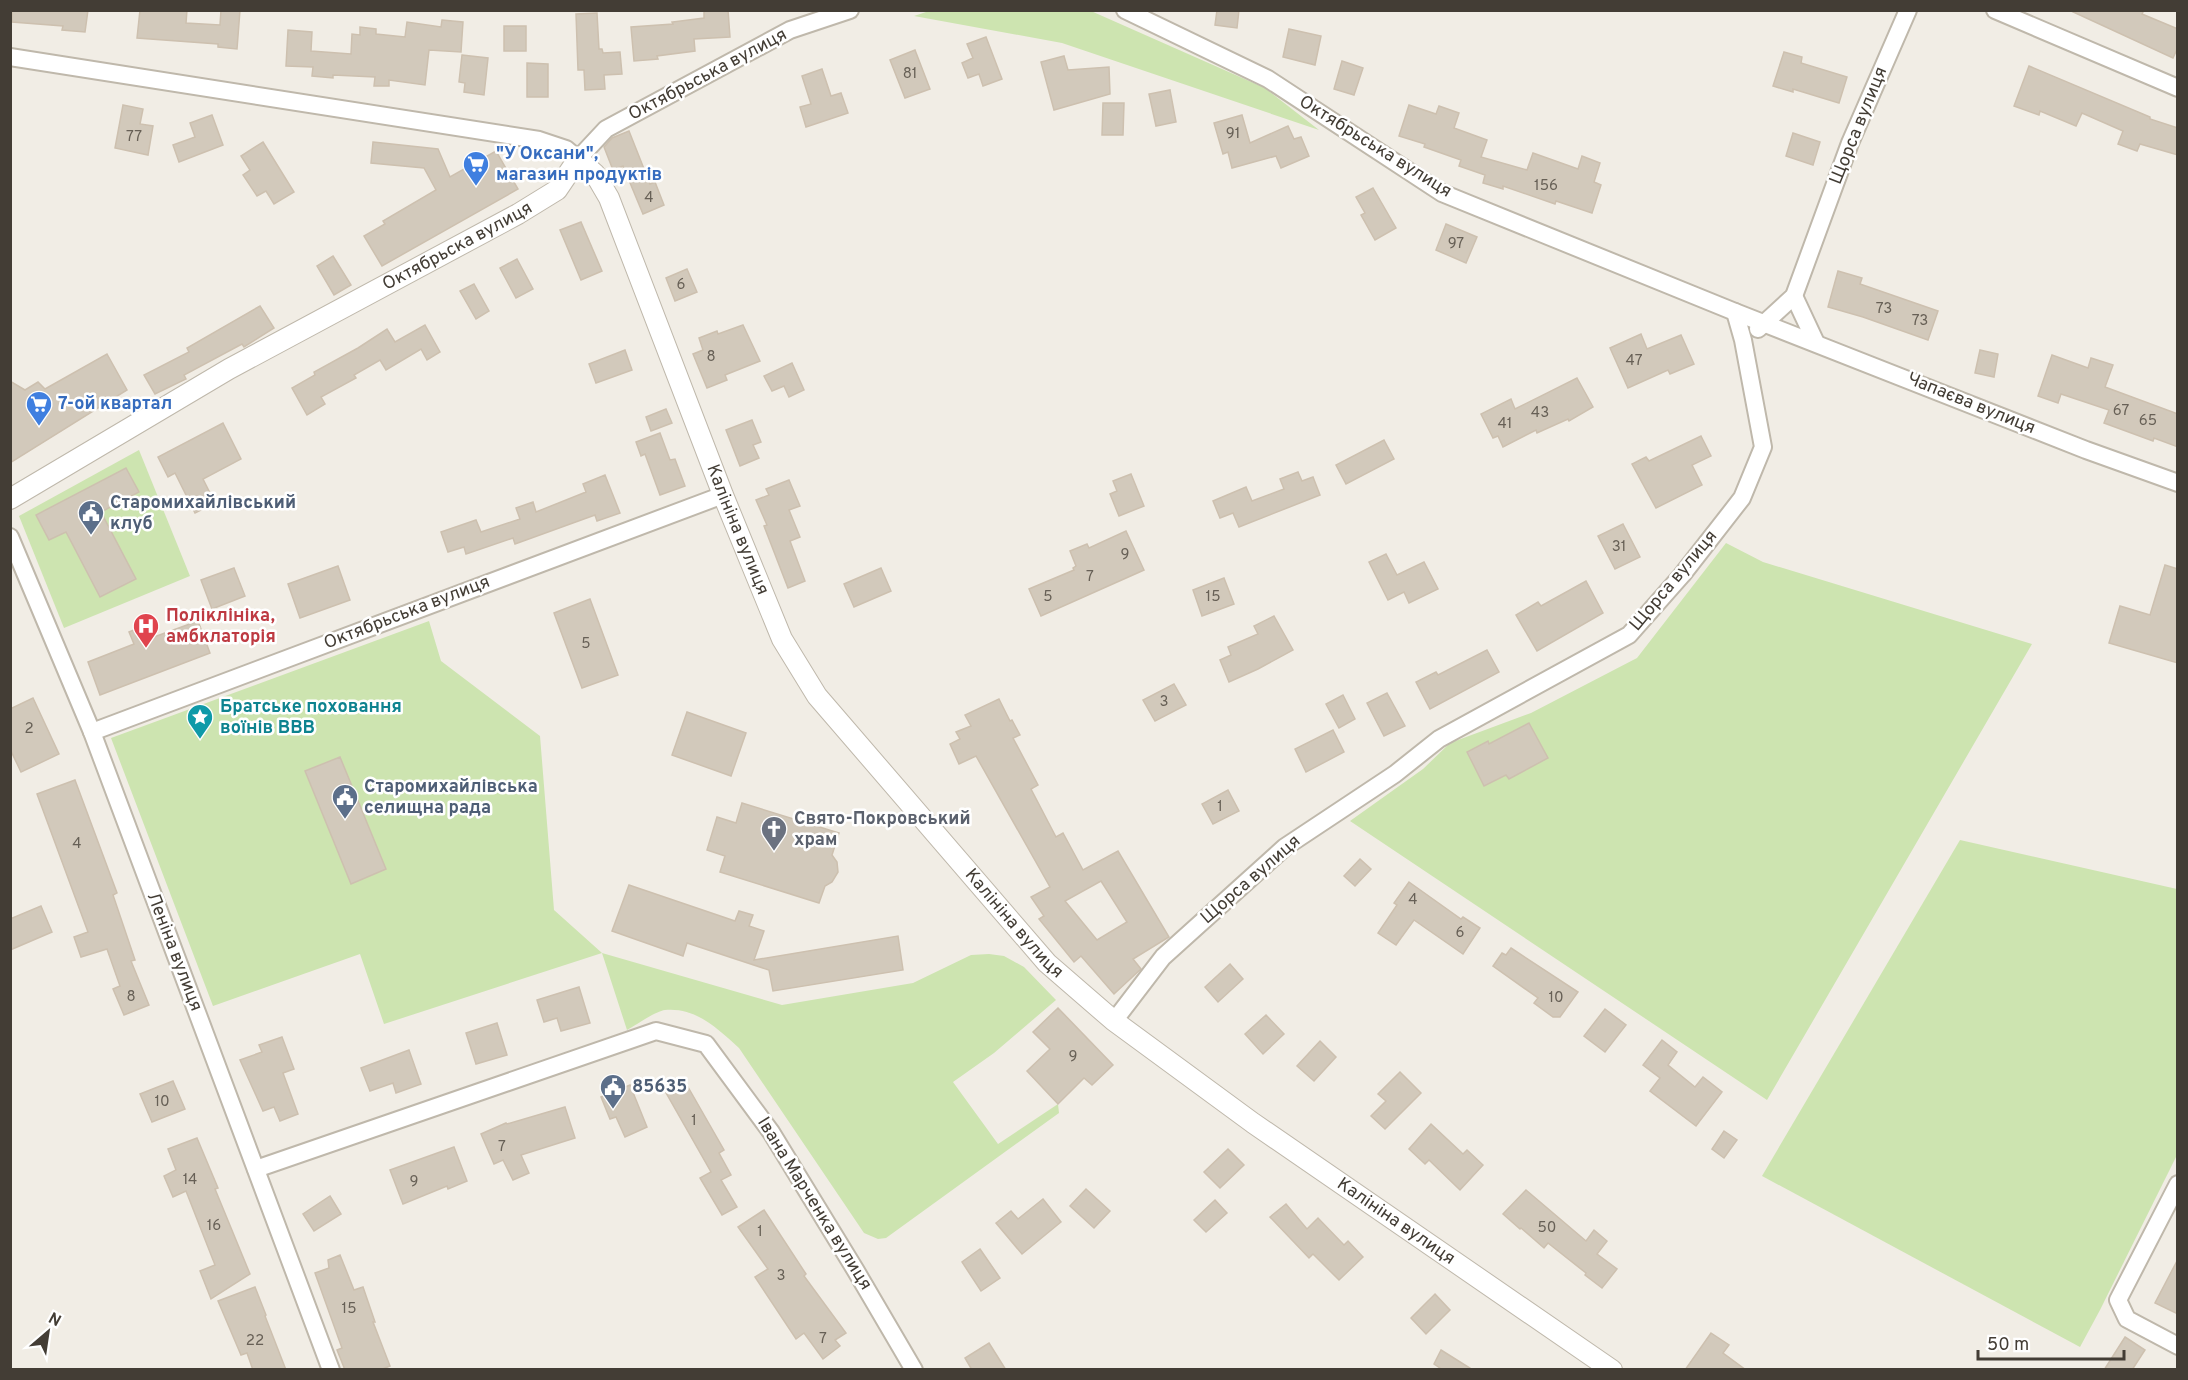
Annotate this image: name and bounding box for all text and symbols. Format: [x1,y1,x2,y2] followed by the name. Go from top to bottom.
[625,23,791,127] street label: Октябрьська вулиця
[1825,64,1893,188] street label: Щорса вулиця
[903,65,917,84] house number: 81
[1294,91,1456,203] street label: Октябрьська вулиця
[1226,125,1240,144] house number: 91
[126,128,142,147] house number: 77
[496,143,662,187] place label: "У Оксани", магазин продуктів
[461,149,491,187] supermarket icon: "У Оксани", магазин продуктів
[1534,177,1558,196] house number: 156
[644,189,654,208] house number: 4
[379,196,537,296] street label: Октябрьска вулиця
[1448,235,1464,254] house number: 97
[677,276,686,295] house number: 6
[1876,300,1892,319] house number: 73
[1912,312,1928,331] house number: 73
[706,348,716,367] house number: 8
[1626,352,1643,371] house number: 47
[1903,368,2039,440] street label: Чапаєва вулиця
[24,389,54,427] supermarket icon: 7-ой квартал
[58,393,172,416] place label: 7-ой квартал
[2113,402,2129,421] house number: 67
[1531,404,1549,423] house number: 43
[2139,412,2157,431] house number: 65
[1498,415,1512,434] house number: 41
[701,461,774,598] street label: Калініна вулиця
[110,492,296,536] place label: Старомихайлівський клуб
[76,498,106,536] public building icon: Старомихайлівський клуб
[1625,526,1723,636] street label: Щорса вулиця
[1612,538,1626,557] house number: 31
[1121,546,1129,565] house number: 9
[1086,568,1094,587] house number: 7
[321,571,493,655] street label: Октябрьська вулиця
[1043,588,1053,607] house number: 5
[1206,588,1220,607] house number: 15
[166,605,276,649] place label: Поліклініка, амбклаторія
[131,611,161,649] hospital icon: Поліклініка, амбклаторія
[581,635,591,654] house number: 5
[1159,693,1169,712] house number: 3
[220,696,402,740] place label: Братське поховання воїнів ВВВ
[185,702,215,740] place icon: Братське поховання воїнів ВВВ
[24,720,34,739] house number: 2
[364,776,538,820] place label: Старомихайлівська селищна рада
[330,782,360,820] public building icon: Старомихайлівська селищна рада
[1217,798,1223,817] house number: 1
[794,808,971,852] place label: Свято-Покровський храм
[759,814,789,852] church icon: Свято-Покровський храм
[1196,830,1306,930] street label: Щорса вулиця
[72,835,82,854] house number: 4
[959,864,1068,984] street label: Калініна вулиця
[141,889,207,1015] street label: Леніна вулиця
[1408,891,1418,910] house number: 4
[1456,924,1465,943] house number: 6
[126,988,136,1007] house number: 8
[1548,989,1564,1008] house number: 10
[1069,1048,1077,1067] house number: 9
[598,1072,628,1110] public building icon: 85635
[632,1076,687,1099] place label: 85635
[154,1093,170,1112] house number: 10
[691,1112,697,1131] house number: 1
[751,1113,877,1295] street label: Івана Марченка вулиця
[498,1138,506,1157] house number: 7
[183,1171,197,1190] house number: 14
[410,1173,418,1192] house number: 9
[1332,1173,1460,1270] street label: Калініна вулиця
[207,1217,221,1236] house number: 16
[1538,1219,1556,1238] house number: 50
[757,1223,763,1242] house number: 1
[776,1267,786,1286] house number: 3
[342,1300,356,1319] house number: 15
[18,1302,78,1362] north arrow
[44,1309,64,1332] text: N
[1978,1323,2124,1361] scale bar
[819,1330,827,1349] house number: 7
[246,1332,264,1351] house number: 22
[1987,1334,2029,1357] text: 50 m

